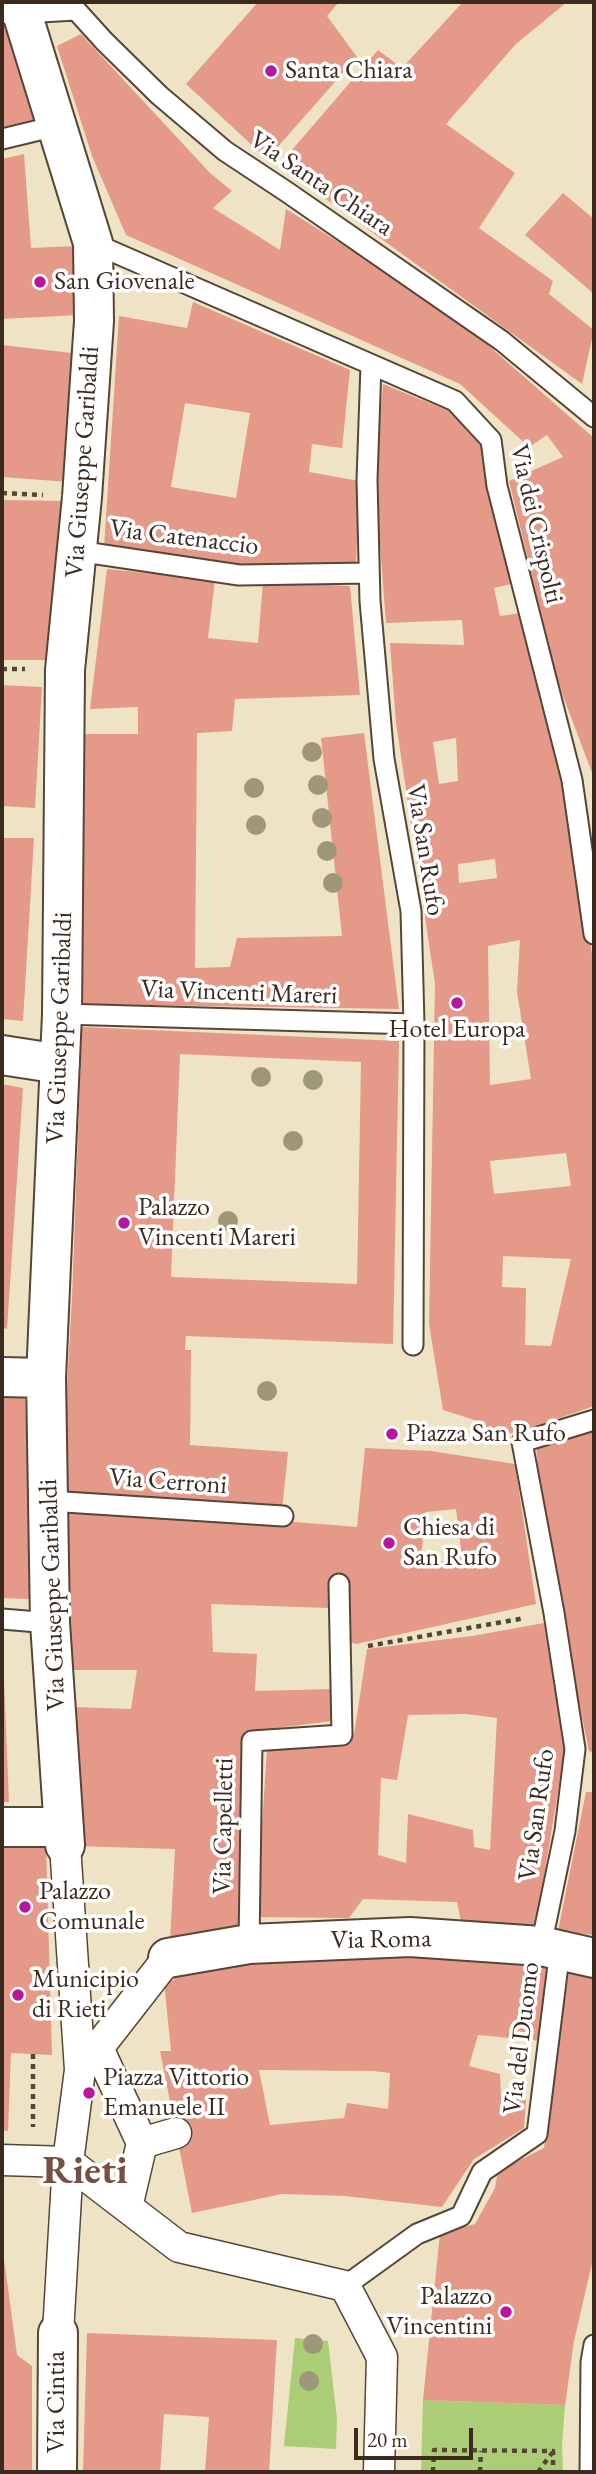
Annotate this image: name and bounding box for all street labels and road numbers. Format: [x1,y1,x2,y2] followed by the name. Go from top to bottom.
[243,125,399,243] street label: Via Santa Chiara
[59,345,107,579] street label: Via Giuseppe Garibaldi
[503,441,569,607] street label: Via dei Crispolti
[108,513,260,563] street label: Via Catenaccio
[399,782,451,918] street label: Via San Rufo
[40,911,80,1145] street label: Via Giuseppe Garibaldi
[140,974,338,1012] street label: Via Vincenti Mareri
[108,1462,228,1502] street label: Via Cerroni
[33,1478,73,1712] street label: Via Giuseppe Garibaldi
[512,1747,562,1883] street label: Via San Rufo
[207,1757,241,1895] street label: Via Capelletti
[330,1924,432,1956] street label: Via Roma
[497,1960,547,2116] street label: Via del Duomo
[41,2351,73,2453] street label: Via Cintia

